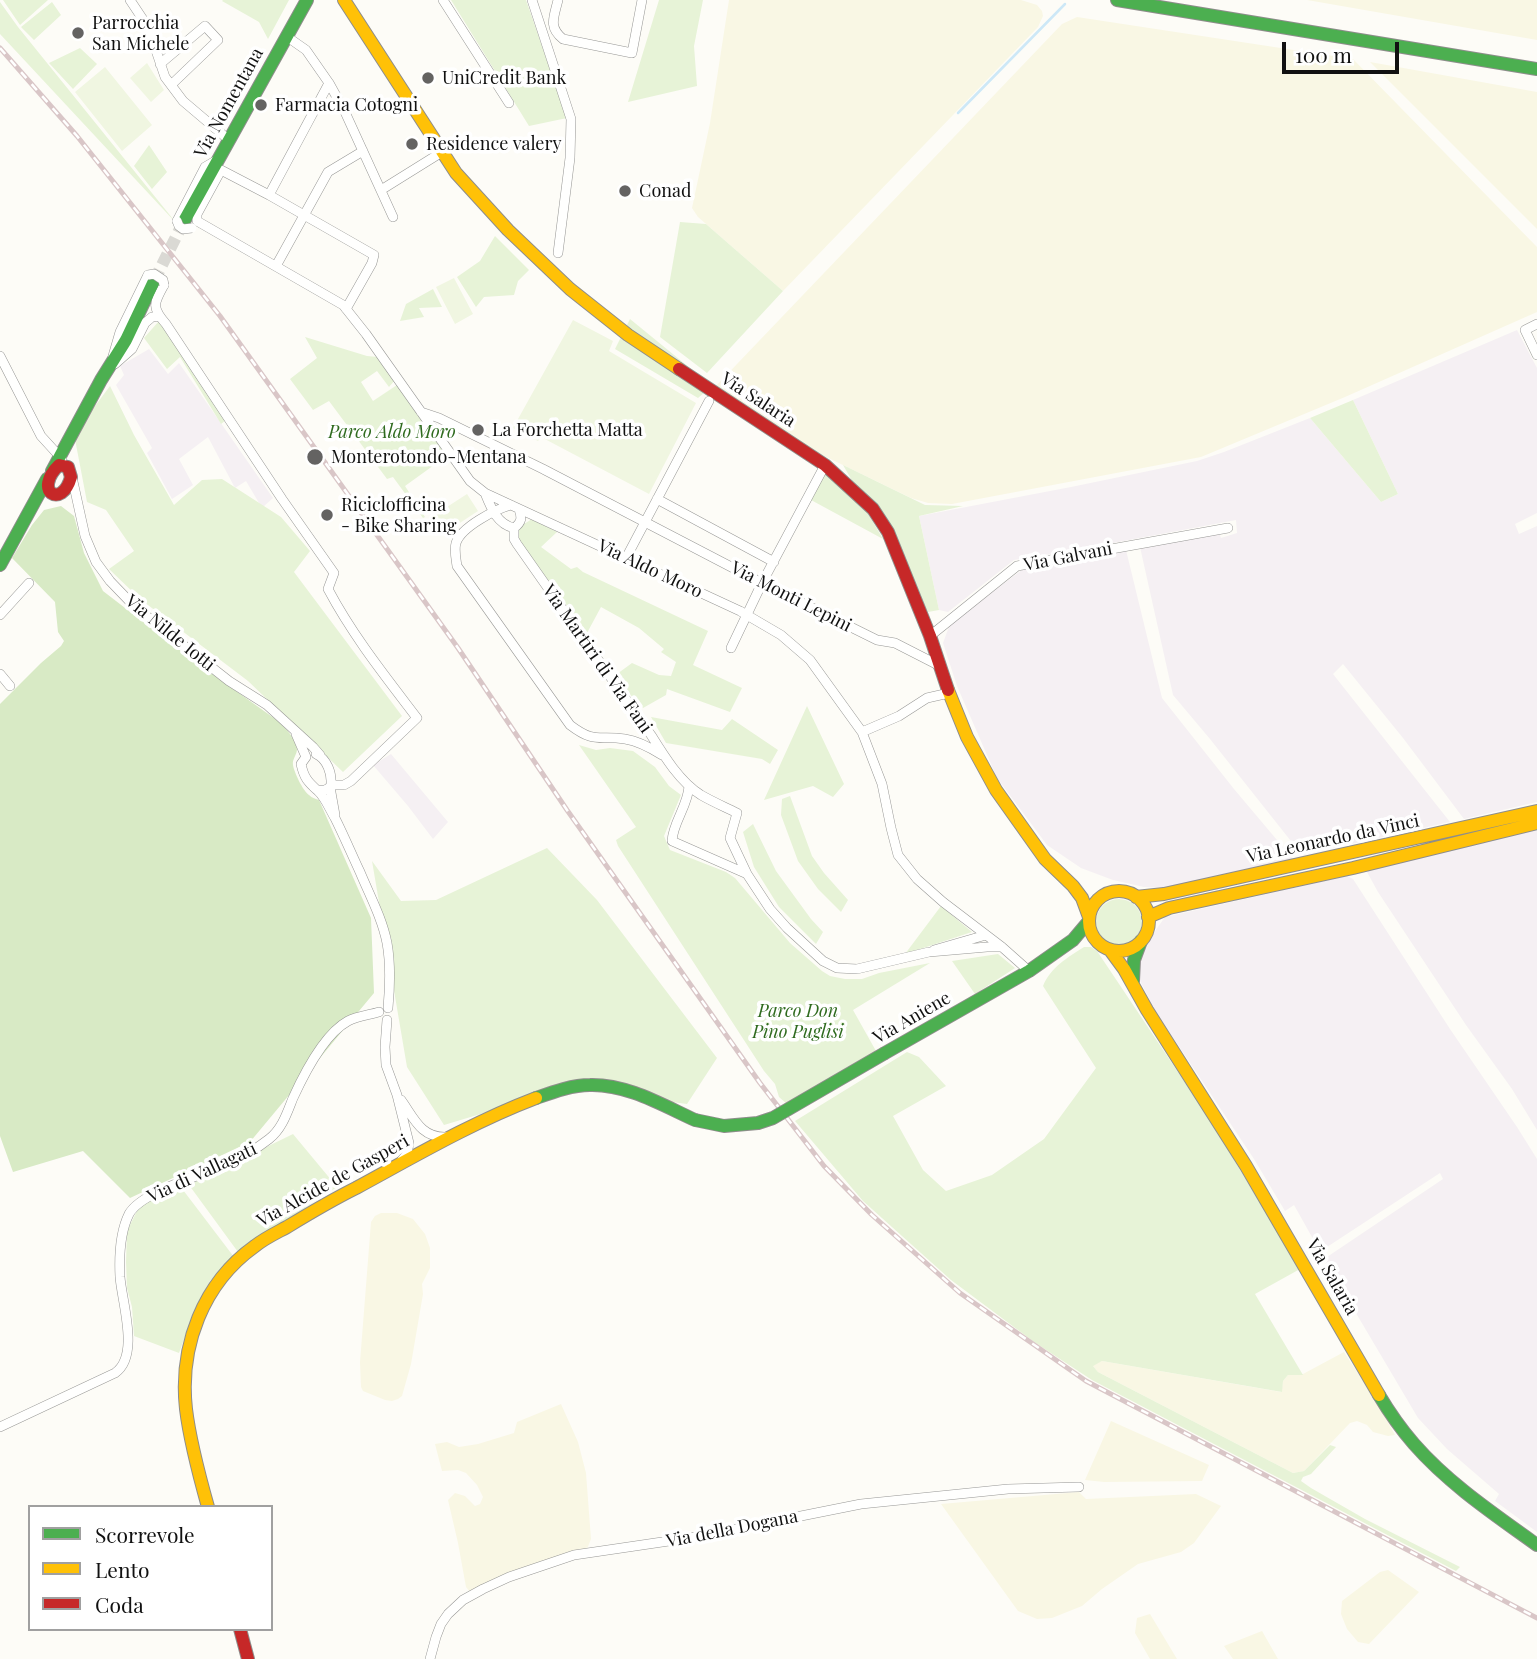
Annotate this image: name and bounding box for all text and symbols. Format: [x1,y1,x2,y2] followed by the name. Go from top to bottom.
[92,12,189,54] place label: Parrocchia San Michele
[70,25,86,41] marker: Parrocchia San Michele
[1285,28,1402,72] scale bar
[1295,40,1352,68] text: 100 m
[190,44,268,162] street label: Via Nomentana
[442,67,566,89] place label: UniCredit Bank
[420,70,436,86] marker: UniCredit Bank
[275,94,418,116] place label: Farmacia Cotogni
[253,97,269,113] marker: Farmacia Cotogni
[426,133,562,155] place label: Residence valery
[404,136,420,152] marker: Residence valery
[639,180,691,202] place label: Conad
[617,183,633,199] marker: Conad
[717,368,799,432] street label: Via Salaria
[492,419,643,441] place label: La Forchetta Matta
[328,421,456,443] park label: Parco Aldo Moro
[470,422,486,438] marker: La Forchetta Matta
[331,446,526,468] place label: Monterotondo-Mentana
[305,447,325,467] marker: Monterotondo-Mentana
[341,494,456,536] place label: Riciclofficina - Bike Sharing
[319,507,335,523] marker: Riciclofficina - Bike Sharing
[594,535,706,603] street label: Via Aldo Moro
[1022,538,1114,576] street label: Via Galvani
[727,557,855,637] street label: Via Monti Lepini
[538,581,656,737] street label: Via Martiri di Via Fani
[121,590,219,676] street label: Via Nilde Iotti
[1245,810,1421,868] street label: Via Leonardo da Vinci
[869,987,955,1049] street label: Via Aniene
[752,1000,844,1042] park label: Parco Don Pino Puglisi
[253,1130,413,1232] street label: Via Alcide de Gasperi
[144,1138,260,1208] street label: Via di Vallagati
[1301,1235,1363,1319] street label: Via Salaria
[28,1505,273,1631] legend
[664,1506,800,1552] street label: Via della Dogana
[95,1520,195,1548] text: Scorrevole
[95,1555,149,1583] text: Lento
[95,1590,144,1618] text: Coda

